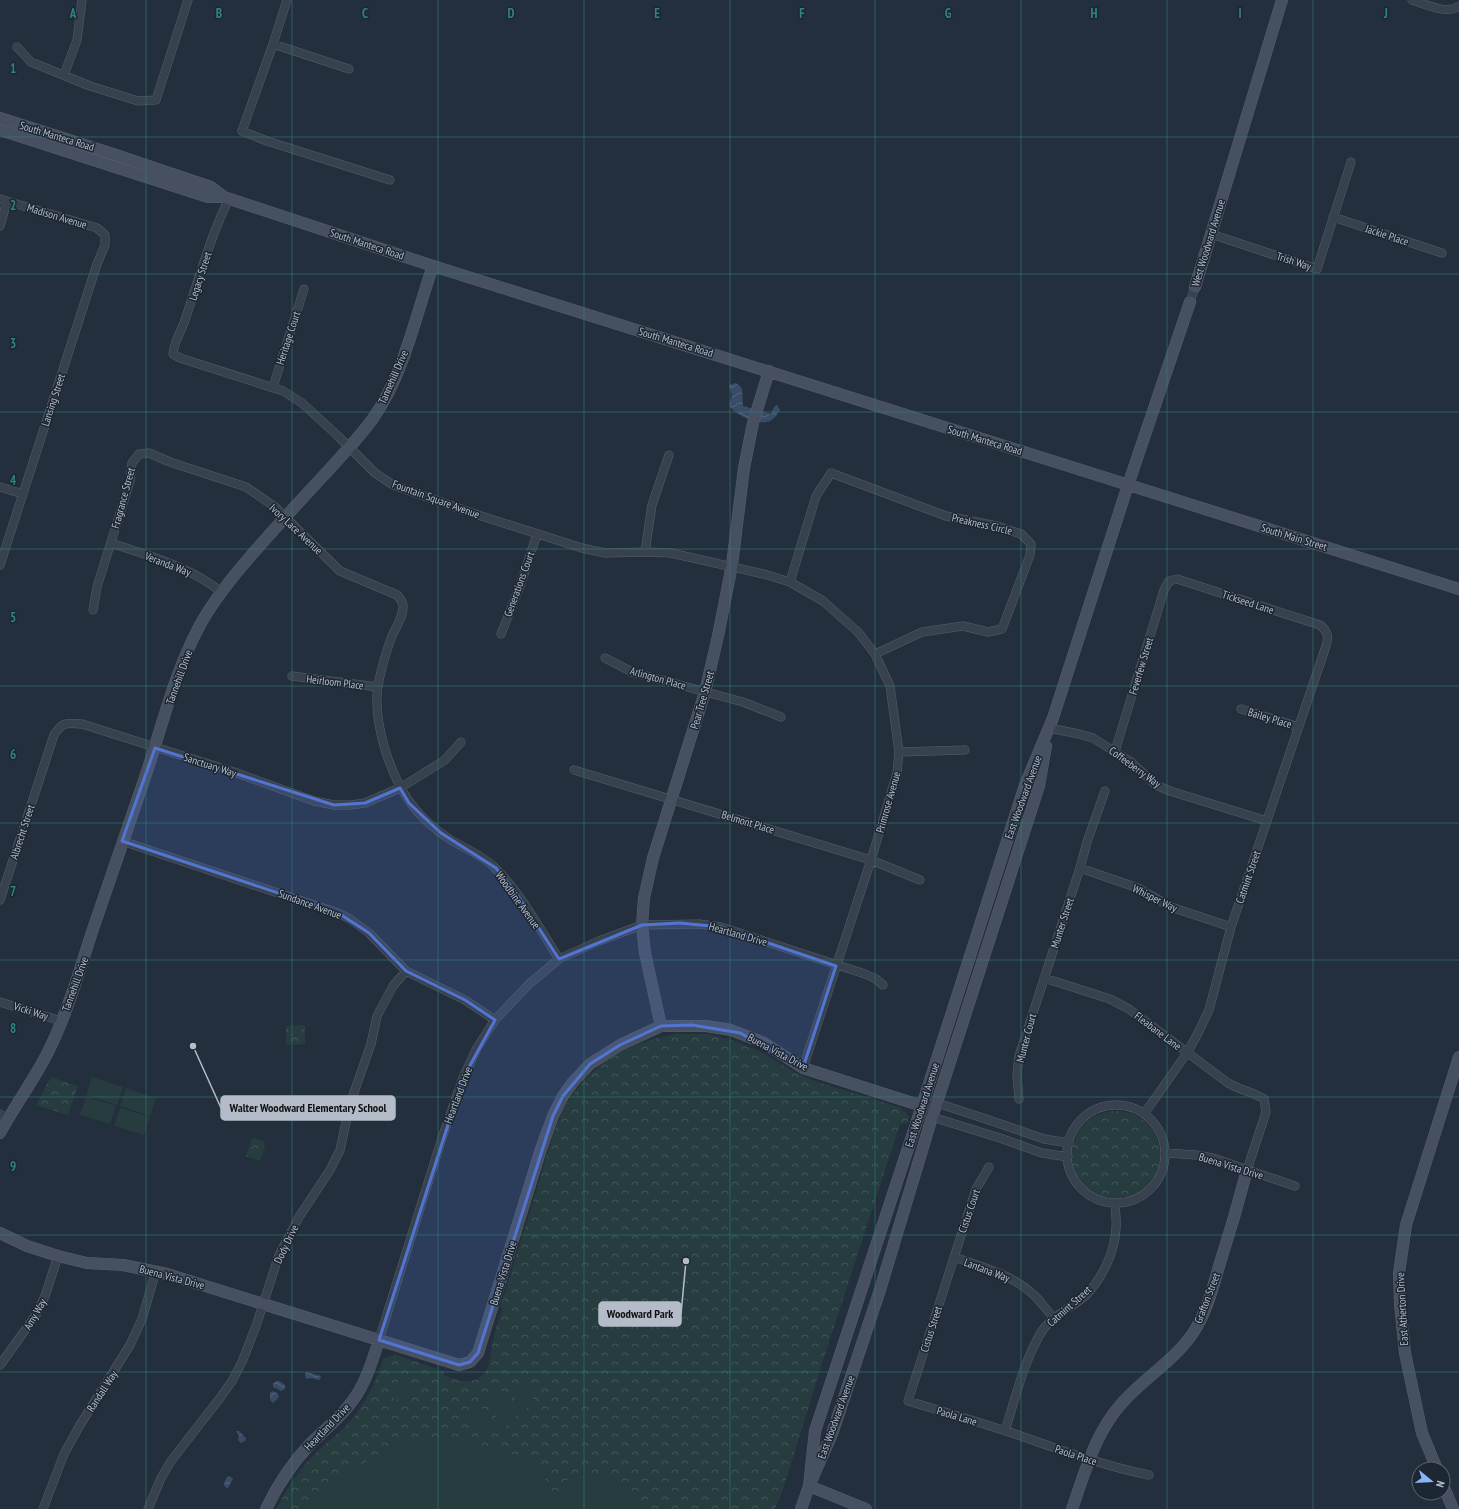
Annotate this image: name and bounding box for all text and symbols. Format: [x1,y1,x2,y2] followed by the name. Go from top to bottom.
[69,5,77,22] text: A
[216,5,222,22] text: B
[362,5,368,22] text: C
[508,5,515,22] text: D
[654,5,660,22] text: E
[799,5,805,22] text: F
[945,5,952,22] text: G
[1091,5,1098,22] text: H
[1238,5,1242,22] text: I
[1383,5,1388,22] text: J
[10,60,16,77] text: 1
[18,118,96,154] street label: South Manteca Road
[10,197,16,214] text: 2
[1188,197,1228,288] street label: West Woodward Avenue
[25,200,89,232] street label: Madison Avenue
[1363,221,1411,249] street label: Jackie Place
[328,225,406,263] street label: South Manteca Road
[1275,249,1314,273] street label: Trish Way
[186,250,214,302] street label: Legacy Street
[273,309,303,367] street label: Heritage Court
[637,324,715,360] street label: South Manteca Road
[10,335,16,352] text: 3
[375,348,411,406] street label: Tannehill Drive
[38,372,68,428] street label: Lansing Street
[946,422,1024,458] street label: South Manteca Road
[108,466,138,530] street label: Fragrance Street
[10,472,17,489] text: 4
[390,477,482,521] street label: Fountain Square Avenue
[266,501,326,558] street label: Ivory Lace Avenue
[950,510,1014,538] street label: Preakness Circle
[1259,520,1329,554] street label: South Main Street
[142,548,194,579] street label: Veranda Way
[501,549,537,619] street label: Generations Court
[1220,587,1276,617] street label: Tickseed Lane
[10,609,16,626] text: 5
[1126,636,1156,696] street label: Feverfew Street
[163,647,196,706] street label: Tannehill Drive
[628,663,688,693] street label: Arlington Place
[687,669,717,731] street label: Pear Tree Street
[306,672,365,693] street label: Heirloom Place
[1246,705,1294,731] street label: Bailey Place
[1106,743,1164,791] street label: Coffeeberry Way
[10,746,16,763] text: 6
[182,750,239,780] street label: Sanctuary Way
[1001,753,1045,841] street label: East Woodward Avenue
[873,769,904,834] street label: Primrose Avenue
[7,803,37,861] street label: Albrecht Street
[720,807,777,837] street label: Belmont Place
[1232,849,1264,905] street label: Catmint Street
[492,869,544,932] street label: Woodbine Avenue
[1130,881,1181,915] street label: Whisper Way
[10,883,16,900] text: 7
[276,886,344,922] street label: Sundance Avenue
[1047,896,1077,950] street label: Munter Street
[707,919,769,949] street label: Heartland Drive
[59,954,92,1013] street label: Tannehill Drive
[11,999,51,1023] street label: Vicki Way
[1132,1009,1185,1053] street label: Fleabane Lane
[1013,1012,1039,1064] street label: Munter Court
[10,1020,16,1037] text: 8
[745,1030,811,1074] street label: Buena Vista Drive
[902,1061,942,1149] street label: East Woodward Avenue
[441,1064,475,1126] street label: Heartland Drive
[221,1096,395,1120] callout: Walter Woodward Elementary School
[229,1100,387,1115] text: Walter Woodward Elementary School
[1197,1150,1265,1183] street label: Buena Vista Drive
[10,1158,16,1175] text: 9
[955,1187,983,1235] street label: Cistus Court
[271,1222,302,1266] street label: Dody Drive
[487,1239,520,1307] street label: Buena Vista Drive
[962,1255,1013,1285] street label: Lantana Way
[138,1262,206,1293] street label: Buena Vista Drive
[1191,1271,1223,1325] street label: Grafton Street
[1393,1271,1411,1346] street label: East Atherton Drive
[1044,1282,1094,1330] street label: Catmint Street
[20,1295,50,1332] street label: Amy Way
[599,1302,681,1326] callout: Woodward Park
[917,1304,945,1354] street label: Cistus Street
[606,1306,673,1321] text: Woodward Park
[83,1367,121,1414] street label: Randall Way
[814,1373,858,1461] street label: East Woodward Avenue
[301,1400,353,1453] street label: Heartland Drive
[935,1403,979,1429] street label: Paola Lane
[1053,1442,1099,1468] street label: Paola Place
[1411,1461,1451,1501] north arrow
[1433,1479,1448,1489] text: N

